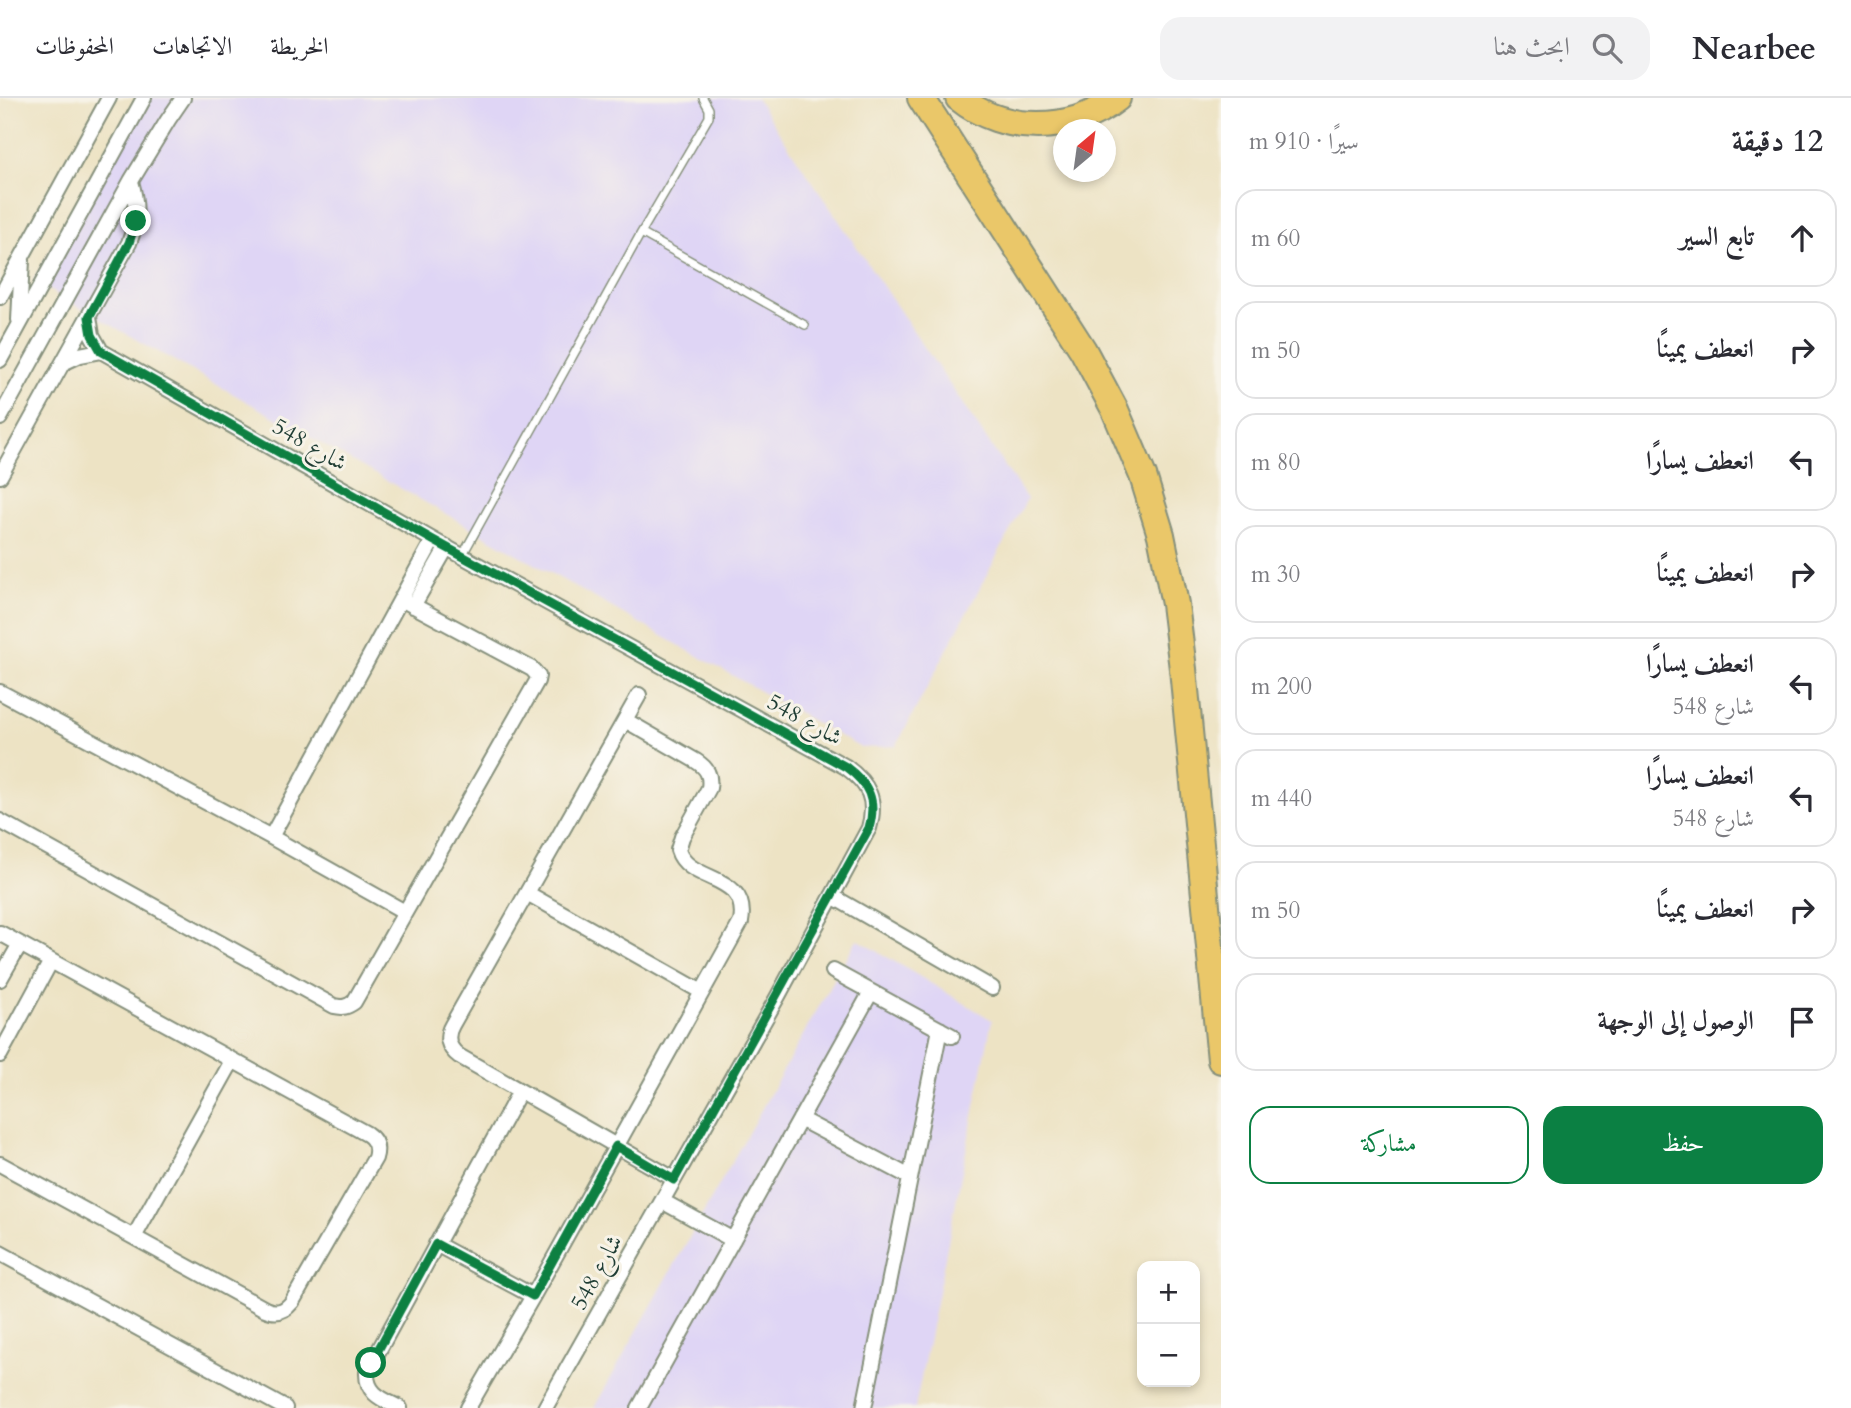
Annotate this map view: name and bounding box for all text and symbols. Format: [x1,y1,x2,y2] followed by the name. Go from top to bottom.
[1160,17,1650,80] search box
[1692,26,1816,71] text: Nearbee
[1494,29,1570,64] text: ابحث هنا
[1588,29,1626,67] icon: search
[35,30,114,63] text: المحفوظات
[152,30,232,63] text: الاتجاهات
[270,30,329,63] text: الخريطة
[1053,119,1116,182] north arrow
[1732,121,1823,162] text: 12 دقيقة
[1249,126,1359,157] text: سيرًا · 910 m
[120,205,151,236] route end
[1679,219,1754,254] text: تابع السير
[1783,219,1821,257] icon: ahead
[1251,223,1300,254] text: 60 m
[1656,331,1754,366] text: انعطف يمينًا
[1783,331,1821,369] icon: right
[1251,335,1300,366] text: 50 m
[265,411,353,482] street label: شارع 548
[1646,443,1754,478] text: انعطف يسارًا
[1783,443,1821,481] icon: left
[1251,447,1300,478] text: 80 m
[1656,555,1754,590] text: انعطف يمينًا
[1783,555,1821,593] icon: right
[1251,559,1300,590] text: 30 m
[1646,646,1754,681] text: انعطف يسارًا
[1783,667,1821,705] icon: left
[1251,671,1312,702] text: 200 m
[760,686,848,756] street label: شارع 548
[1673,691,1754,722] text: شارع 548
[1646,758,1754,793] text: انعطف يسارًا
[1783,779,1821,817] icon: left
[1251,783,1312,814] text: 440 m
[1673,803,1754,834] text: شارع 548
[1656,891,1754,926] text: انعطف يمينًا
[1783,891,1821,929] icon: right
[1251,895,1300,926] text: 50 m
[1598,1003,1754,1038] text: الوصول إلى الوجهة
[1783,1003,1821,1041] icon: arrive
[1249,1106,1529,1184] button: مشاركة
[1543,1106,1823,1184] button: حفظ
[563,1229,633,1317] street label: شارع 548
[1137,1261,1200,1387] map controls
[1137,1261,1200,1324] button: +
[1137,1324,1200,1387] button: −
[355,1347,386,1378] route start

